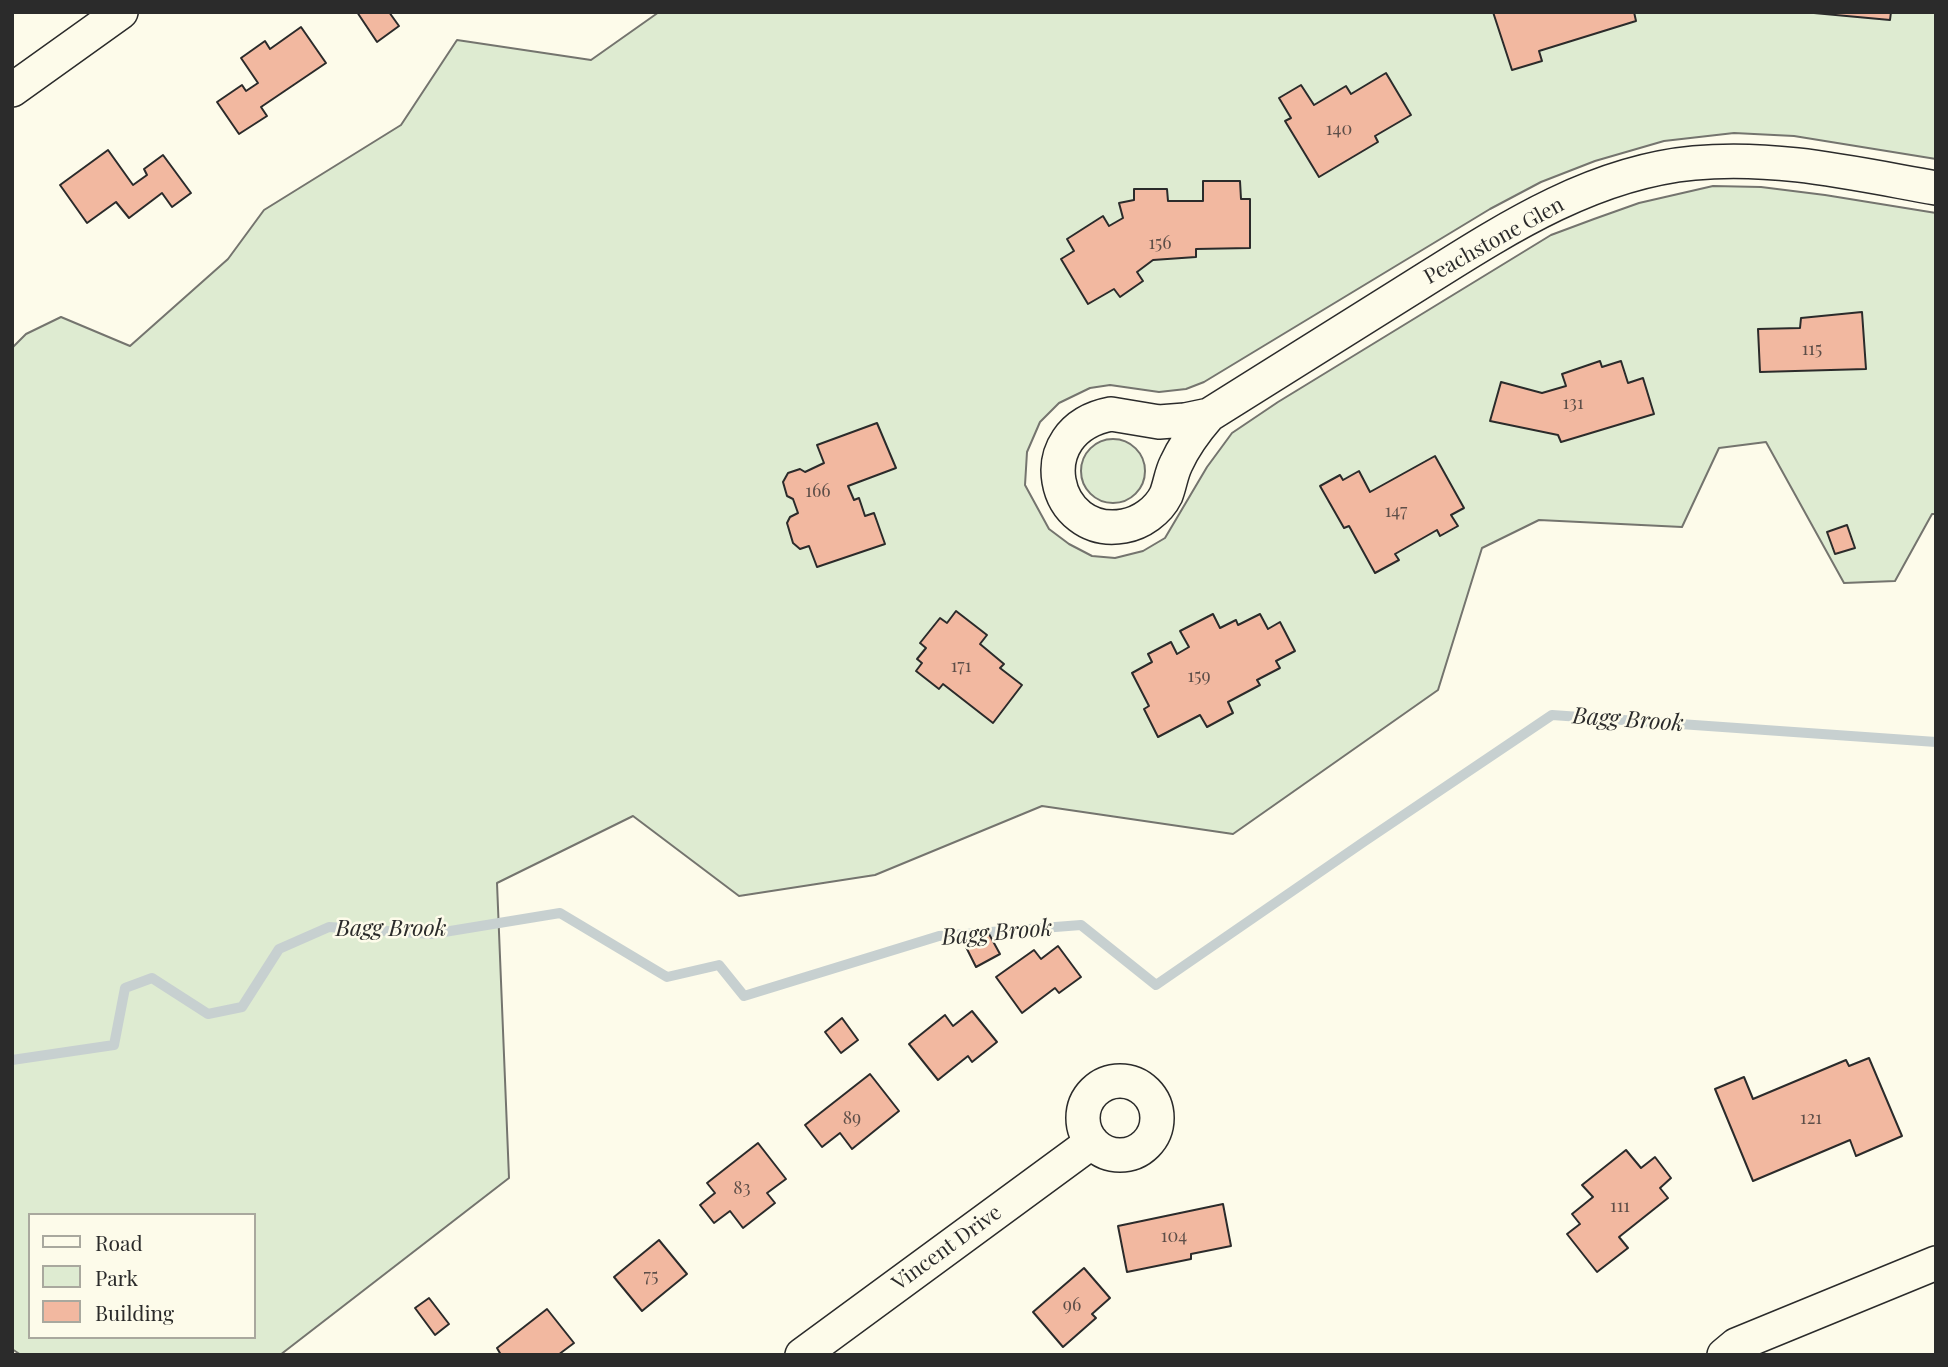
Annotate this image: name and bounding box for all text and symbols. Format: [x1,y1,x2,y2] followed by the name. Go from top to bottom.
[1326,118,1352,140] house number: 140
[1420,192,1568,290] street label: Peachstone Glen
[1148,232,1172,254] house number: 156
[1802,338,1822,360] house number: 115
[1562,392,1584,414] house number: 131
[805,480,831,502] house number: 166
[1385,500,1407,522] house number: 147
[951,655,971,677] house number: 171
[1187,665,1211,687] house number: 159
[1572,702,1684,738] water label: Bagg Brook
[940,914,1054,952] water label: Bagg Brook
[335,915,447,943] water label: Bagg Brook
[843,1107,861,1129] house number: 89
[1800,1107,1822,1129] house number: 121
[733,1177,751,1199] house number: 83
[1610,1195,1630,1217] house number: 111
[888,1200,1006,1296] street label: Vincent Drive
[28,1213,256,1339] legend
[1161,1225,1187,1247] house number: 104
[95,1228,143,1256] text: Road
[95,1263,138,1291] text: Park
[644,1265,658,1287] house number: 75
[1063,1294,1081,1316] house number: 96
[95,1298,174,1326] text: Building

